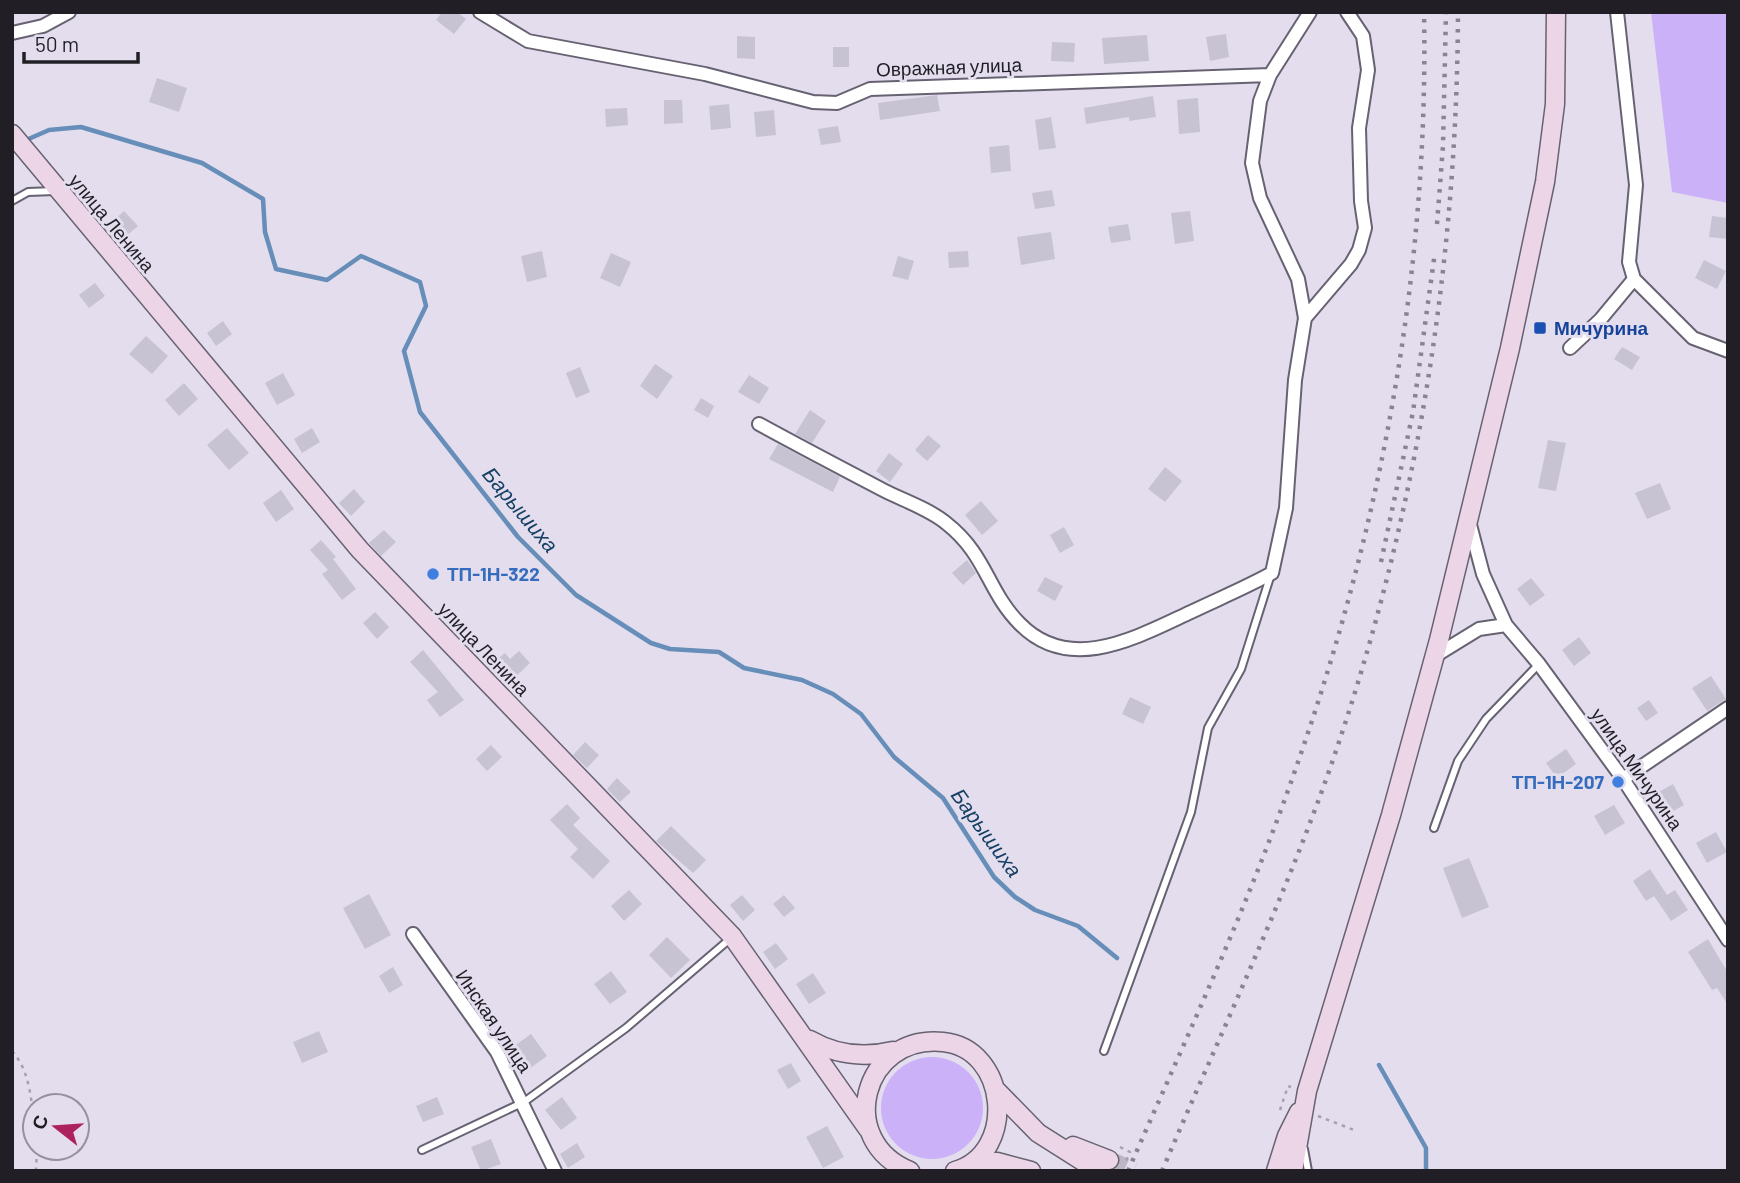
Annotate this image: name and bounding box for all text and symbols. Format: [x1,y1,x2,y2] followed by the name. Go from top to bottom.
[24,21,138,65] scale bar
[35,31,79,56] text: 50 m
[876,52,1023,81] street label: Овражная улица
[65,169,160,277] street label: улица Ленина
[1554,316,1649,339] place label: Мичурина
[1532,320,1548,336] marker: Мичурина
[478,461,564,557] water label: Барышиха
[447,562,540,585] place label: ТП-1Н-322
[425,566,441,582] marker: ТП-1Н-322
[434,597,535,701] street label: улица Ленина
[1587,703,1688,835] street label: улица Мичурина
[1512,770,1605,793] place label: ТП-1Н-207
[1610,774,1626,790] marker: ТП-1Н-207
[947,783,1028,881] water label: Барышиха
[452,965,538,1077] street label: Инская улица
[21,1092,91,1162] north arrow
[26,1112,52,1132] text: С

